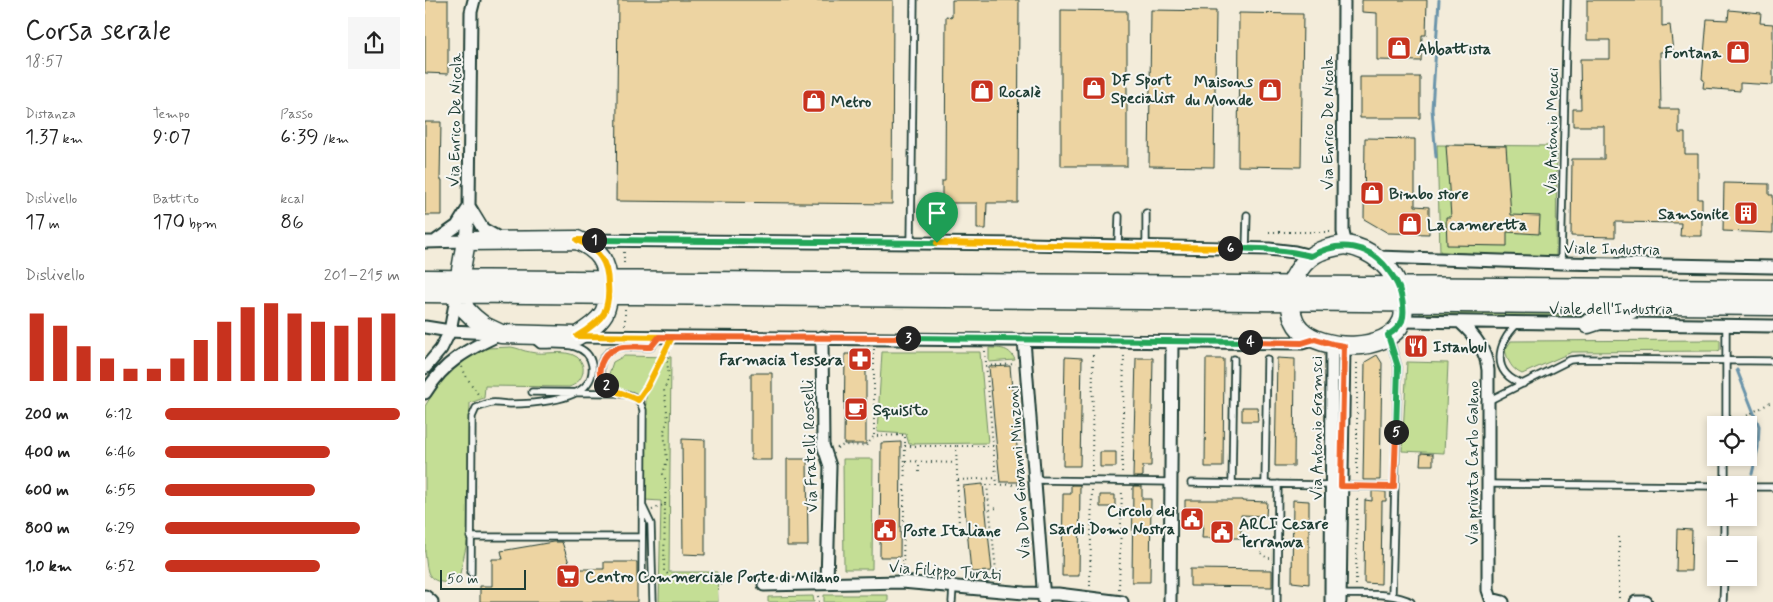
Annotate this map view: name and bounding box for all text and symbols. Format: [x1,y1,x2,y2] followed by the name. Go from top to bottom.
[25,13,171,50] text: Corsa serale
[348,17,400,69] button: share
[1386,35,1412,61] shop icon: Abbattista
[1417,39,1491,60] place label: Abbattista
[1725,39,1751,65] shop icon: Fontana
[1664,43,1721,64] place label: Fontana
[25,51,63,72] text: 18:57
[444,53,467,187] street label: Via Enrico De Nicola
[1318,56,1339,190] street label: Via Enrico De Nicola
[1541,67,1564,195] street label: Via Antonio Meucci
[1111,70,1176,109] place label: DF Sport Specialist
[1185,72,1254,111] place label: Maisons du Monde
[1081,75,1107,101] shop icon: DF Sport Specialist
[1257,77,1283,103] shop icon: Maisons du Monde
[969,78,995,104] shop icon: Rocalè
[999,82,1042,103] place label: Rocalè
[801,88,827,114] shop icon: Metro
[831,92,872,113] place label: Metro
[25,105,76,123] text: Distanza
[153,105,190,123] text: Tempo
[280,105,313,123] text: Passo
[25,123,59,151] text: 1.37
[153,123,191,151] text: 9:07
[280,123,319,151] text: 6:39
[59,130,83,148] text: km
[319,130,349,148] text: /km
[1359,180,1385,206] shop icon: Bimbo store
[1389,184,1469,205] place label: Bimbo store
[25,190,77,208] text: Dislivello
[153,190,199,208] text: Battito
[280,190,304,208] text: kcal
[916,192,958,243] pin
[923,199,951,227] icon: arrive
[1733,200,1759,226] building icon: Samsonite
[1658,204,1729,225] place label: Samsonite
[25,208,45,236] text: 17
[153,208,185,236] text: 170
[280,208,304,236] text: 86
[1397,211,1423,237] shop icon: La cameretta
[45,215,60,233] text: m
[185,215,217,233] text: bpm
[1427,215,1527,236] place label: La cameretta
[581,228,607,252] pin: 1
[591,231,598,249] text: 1
[1217,236,1243,260] pin: 6
[1564,238,1661,261] street label: Viale Industria
[1227,239,1234,257] text: 6
[25,265,85,286] text: Dislivello
[324,265,400,286] text: 201–215 m
[1549,299,1673,320] street label: Viale dell'Industria
[895,326,921,350] pin: 3
[905,329,912,347] text: 3
[1237,330,1263,354] pin: 4
[1246,333,1255,351] text: 4
[1403,333,1429,359] restaurant icon: Istanbul
[1433,337,1487,358] place label: Istanbul
[847,346,873,372] pharmacy icon: Farmacia Tessera
[719,350,843,371] place label: Farmacia Tessera
[1307,356,1328,500] street label: Via Antonio Gramsci
[593,372,619,398] pin: 2
[603,376,610,394] text: 2
[798,379,823,513] street label: Via Fratelli Rosselli
[1463,381,1484,545] street label: Via privata Carlo Galeno
[1003,385,1036,559] street label: Via Don Giovanni Minzoni
[843,396,869,422] cafe icon: Squisito
[873,400,928,421] place label: Squisito
[25,404,69,425] text: 200 m
[105,404,133,425] text: 6:12
[1707,416,1757,586] map controls
[1707,416,1757,466] button: locate
[1383,420,1409,444] pin: 5
[1392,423,1401,441] text: 5
[25,442,70,463] text: 400 m
[105,442,136,463] text: 6:46
[1707,476,1757,526] button: +
[25,480,69,501] text: 600 m
[105,480,136,501] text: 6:55
[1049,501,1175,540] place label: Circolo dei Sardi Domo Nostra
[1179,506,1205,532] public building icon: Circolo dei Sardi Domo Nostra
[1239,514,1329,553] place label: ARCI Cesare Terranova
[872,517,898,543] public building icon: Poste Italiane
[25,518,70,539] text: 800 m
[105,518,135,539] text: 6:29
[1209,519,1235,545] public building icon: ARCI Cesare Terranova
[903,521,1001,542] place label: Poste Italiane
[1707,536,1757,586] button: −
[25,556,72,577] text: 1.0 km
[105,556,136,577] text: 6:52
[888,557,1002,586] street label: Via Filippo Turati
[555,563,581,589] supermarket icon: Centro Commerciale Porte di Milano
[440,567,526,590] scale bar
[585,567,840,588] place label: Centro Commerciale Porte di Milano
[447,570,478,588] text: 50 m

